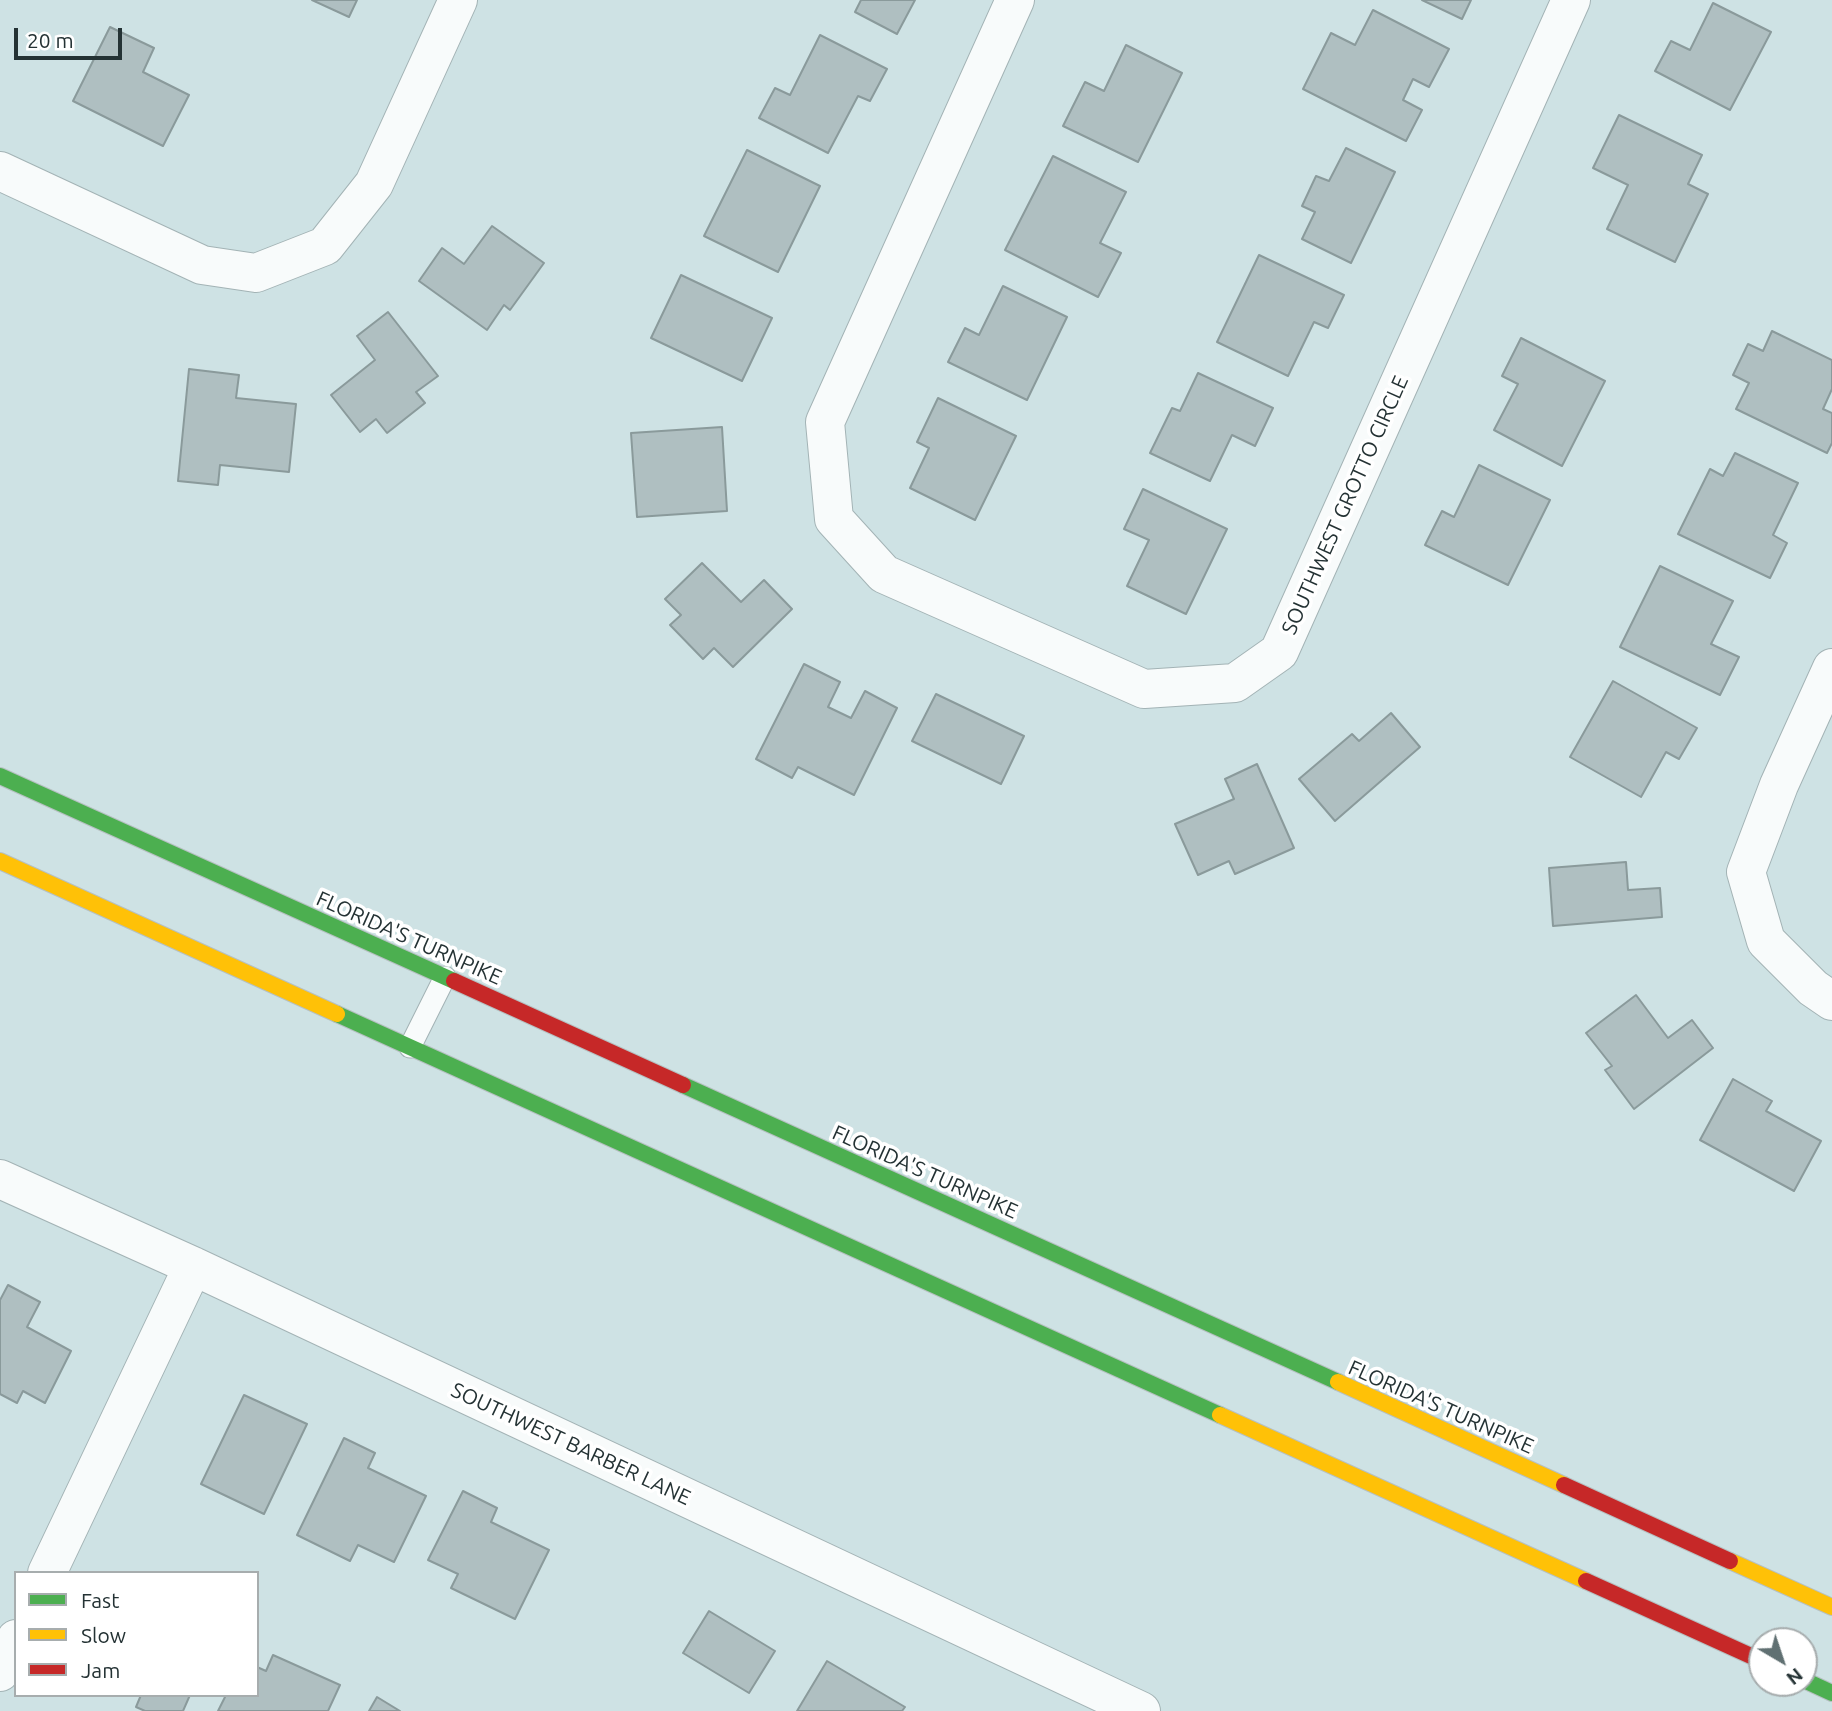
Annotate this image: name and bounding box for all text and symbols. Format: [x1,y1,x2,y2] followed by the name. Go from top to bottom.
[18,14,126,58] scale bar
[27,28,74,52] text: 20 m
[1276,372,1414,638] street label: SOUTHWEST GROTTO CIRCLE
[312,886,506,990] street label: FLORIDA'S TURNPIKE
[828,1120,1022,1224] street label: FLORIDA'S TURNPIKE
[1344,1355,1538,1459] street label: FLORIDA'S TURNPIKE
[447,1377,695,1511] street label: SOUTHWEST BARBER LANE
[14,1571,259,1697] legend
[81,1588,119,1612] text: Fast
[81,1623,126,1647] text: Slow
[1748,1627,1818,1697] north arrow
[81,1658,120,1682] text: Jam
[1783,1664,1807,1690] text: N

